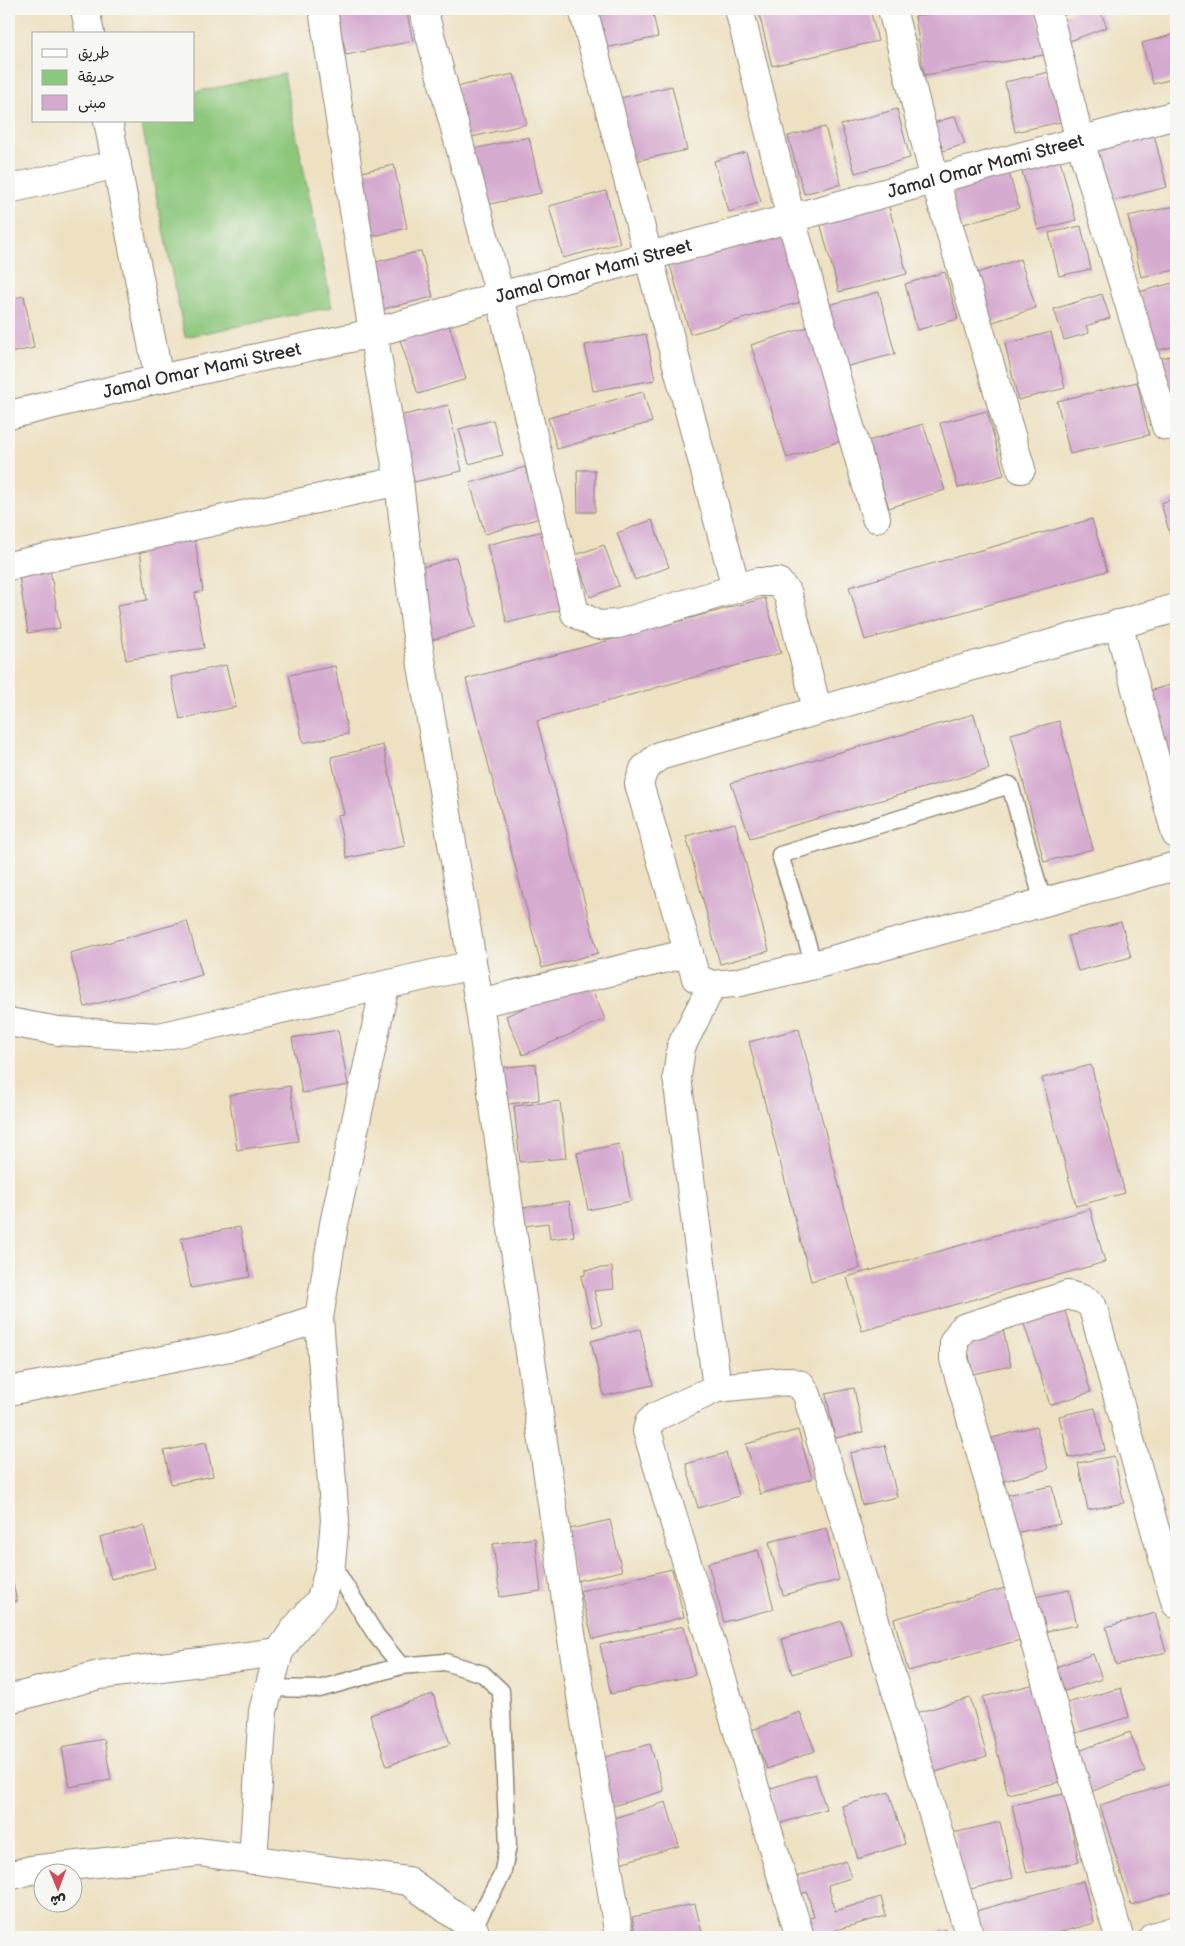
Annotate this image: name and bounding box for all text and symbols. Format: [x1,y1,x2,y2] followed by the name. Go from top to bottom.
[32,32,195,122] legend
[78,44,110,63] text: طريق
[78,68,115,87] text: حديقة
[78,94,106,113] text: مبنى
[885,130,1086,202] street label: Jamal Omar Mami Street
[493,235,694,307] street label: Jamal Omar Mami Street
[101,338,303,403] street label: Jamal Omar Mami Street
[32,1864,82,1914] north arrow
[50,1892,66,1909] text: ش

